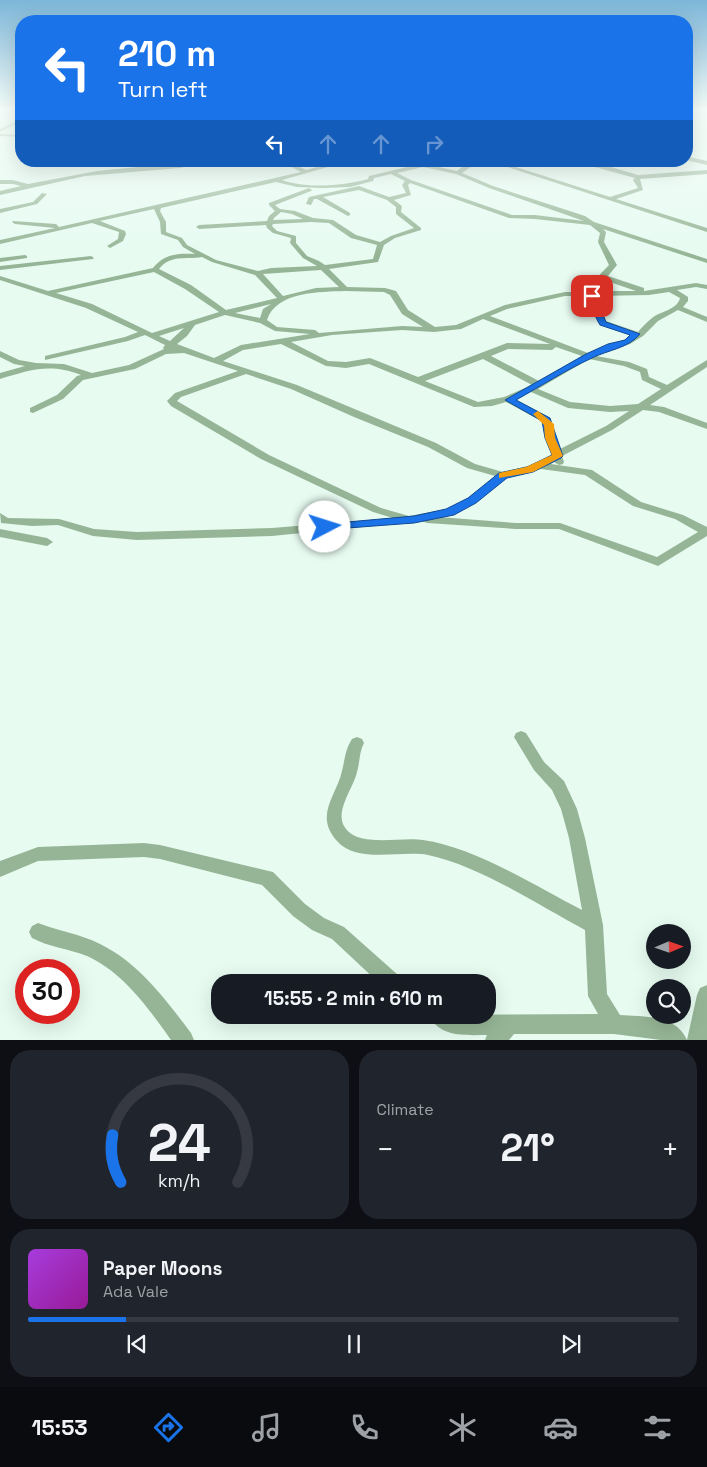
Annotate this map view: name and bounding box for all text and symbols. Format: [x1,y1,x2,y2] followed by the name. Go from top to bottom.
[118,32,216,76] text: 210 m
[35,35,100,100] icon: left
[118,75,208,103] text: Turn left
[261,130,289,158] icon: left
[314,130,342,158] icon: ahead
[367,130,395,158] icon: ahead
[420,130,448,158] icon: right
[571,275,613,317] pin
[578,282,606,310] icon: arrive
[298,500,350,552] position arrow
[646,924,691,969] north arrow
[646,924,691,1024] map controls
[15,959,80,1024] speed limit sign: 30
[646,979,691,1024] button: search
[264,986,443,1011] text: 15:55 · 2 min · 610 m
[377,1099,434,1120] text: Climate
[148,1110,211,1176] text: 24
[500,1124,555,1172] text: 21°
[377,1131,394,1167] text: −
[662,1131,679,1167] text: +
[158,1169,201,1192] text: km/h
[103,1256,222,1281] text: Paper Moons
[103,1281,168,1302] text: Ada Vale
[123,1330,151,1358] icon: previous
[340,1330,368,1358] icon: pause
[557,1330,585,1358] icon: next
[151,1410,186,1445] icon: directions
[249,1410,284,1445] icon: music
[347,1410,382,1445] icon: phone
[445,1410,480,1445] icon: climate
[543,1410,578,1445] icon: car
[640,1410,675,1445] icon: filters
[31,1413,88,1441] text: 15:53

